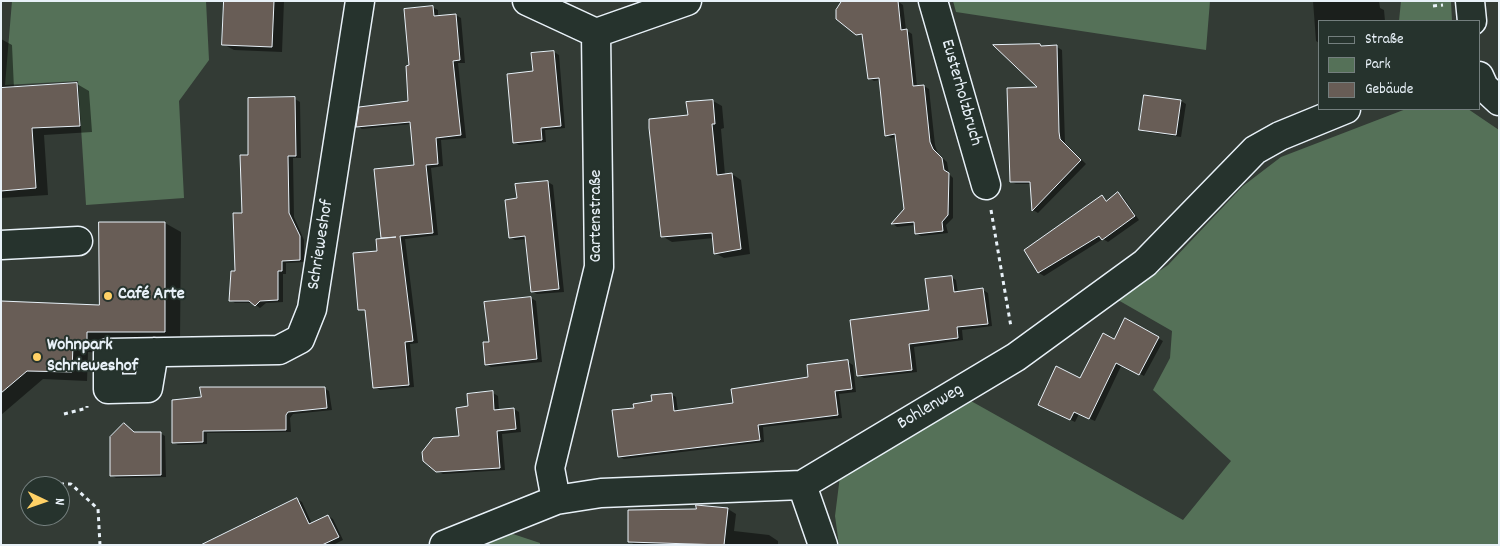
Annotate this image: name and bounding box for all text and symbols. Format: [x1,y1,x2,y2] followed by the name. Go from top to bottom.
[1318,20,1480,110] legend
[1365,29,1403,51] text: Straße
[934,37,986,149] street label: Eusterholzbruch
[1365,54,1391,76] text: Park
[1365,79,1413,101] text: Gebäude
[587,170,609,262] street label: Gartenstraße
[304,198,340,292] street label: Schrieweshof
[118,285,185,307] place label: Café Arte
[102,290,114,302] marker: Café Arte
[47,336,138,378] place label: Wohnpark Schrieweshof
[31,351,43,363] marker: Wohnpark Schrieweshof
[894,380,968,436] street label: Bohlenweg
[20,476,70,526] north arrow
[49,498,69,506] text: N

